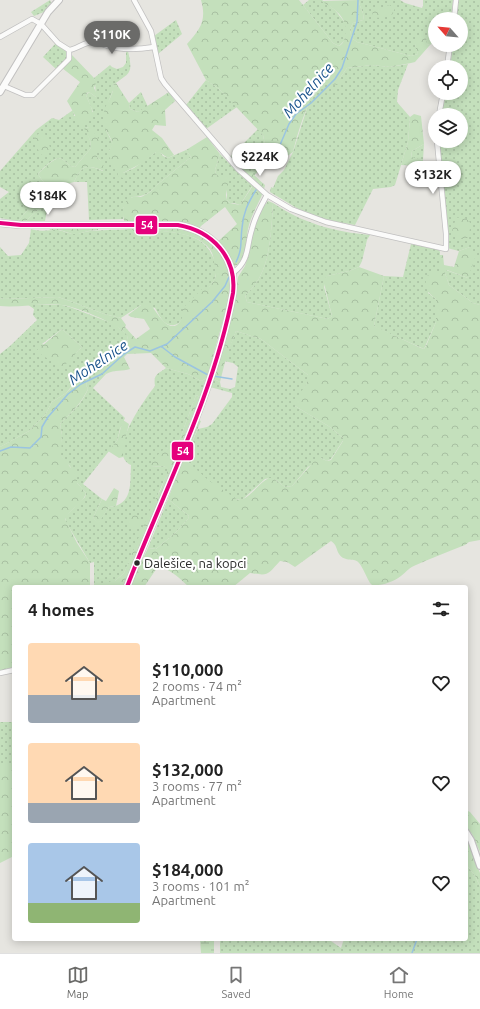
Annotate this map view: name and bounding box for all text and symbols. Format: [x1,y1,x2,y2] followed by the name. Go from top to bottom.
[428,12,468,52] north arrow
[428,12,468,148] map controls
[84,21,140,55] pin: $110K
[93,27,131,41] text: $110K
[279,59,337,121] water label: Mohelnice
[428,60,468,100] button: locate
[428,108,468,148] button: layers
[232,143,288,177] pin: $224K
[241,149,279,163] text: $224K
[405,161,461,195] pin: $132K
[414,167,452,181] text: $132K
[20,182,76,216] pin: $184K
[29,188,67,202] text: $184K
[135,215,158,235] line badge: 54
[141,219,153,231] text: 54
[65,336,131,388] water label: Mohelnice
[171,441,194,461] line badge: 54
[177,445,189,457] text: 54
[144,556,246,571] place label: Dalešice, na kopci
[132,558,142,568] marker: Dalešice, na kopci
[430,598,452,620] icon: filters
[28,600,94,619] text: 4 homes
[60,659,108,707] icon: home
[152,660,223,679] text: $110,000
[430,672,452,694] icon: heart
[152,679,242,693] text: 2 rooms · 74 m²
[152,693,216,707] text: Apartment
[60,759,108,807] icon: home
[152,760,223,779] text: $132,000
[430,772,452,794] icon: heart
[152,779,242,793] text: 3 rooms · 77 m²
[152,793,216,807] text: Apartment
[60,859,108,907] icon: home
[152,860,223,879] text: $184,000
[430,872,452,894] icon: heart
[152,879,249,893] text: 3 rooms · 101 m²
[152,893,216,907] text: Apartment
[67,964,89,1000] tab: Map
[222,964,251,1000] tab: Saved
[384,964,413,1000] tab: Home

